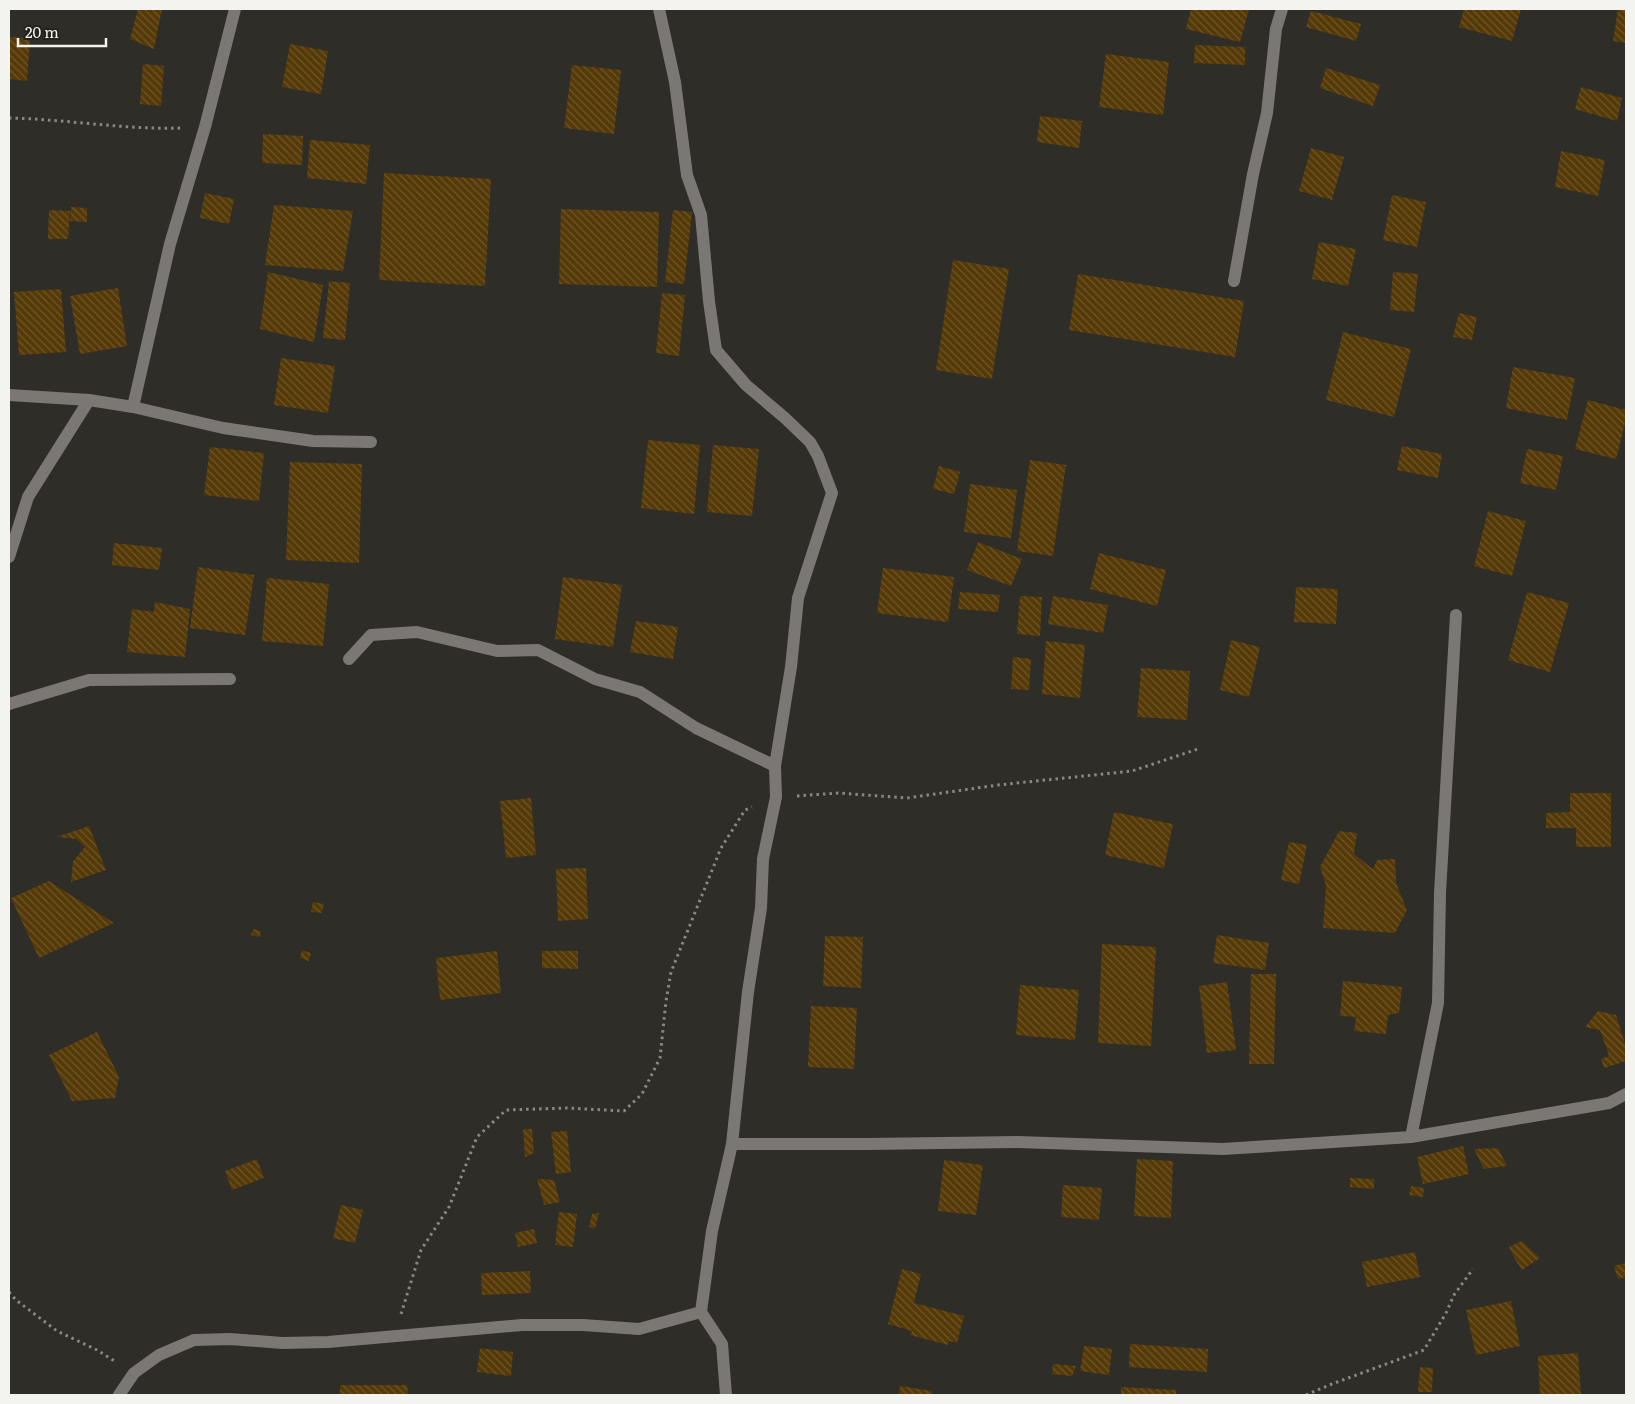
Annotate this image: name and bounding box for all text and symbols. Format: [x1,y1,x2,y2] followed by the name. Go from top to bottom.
[18,15,105,47] scale bar
[25,20,59,43] text: 20 m

